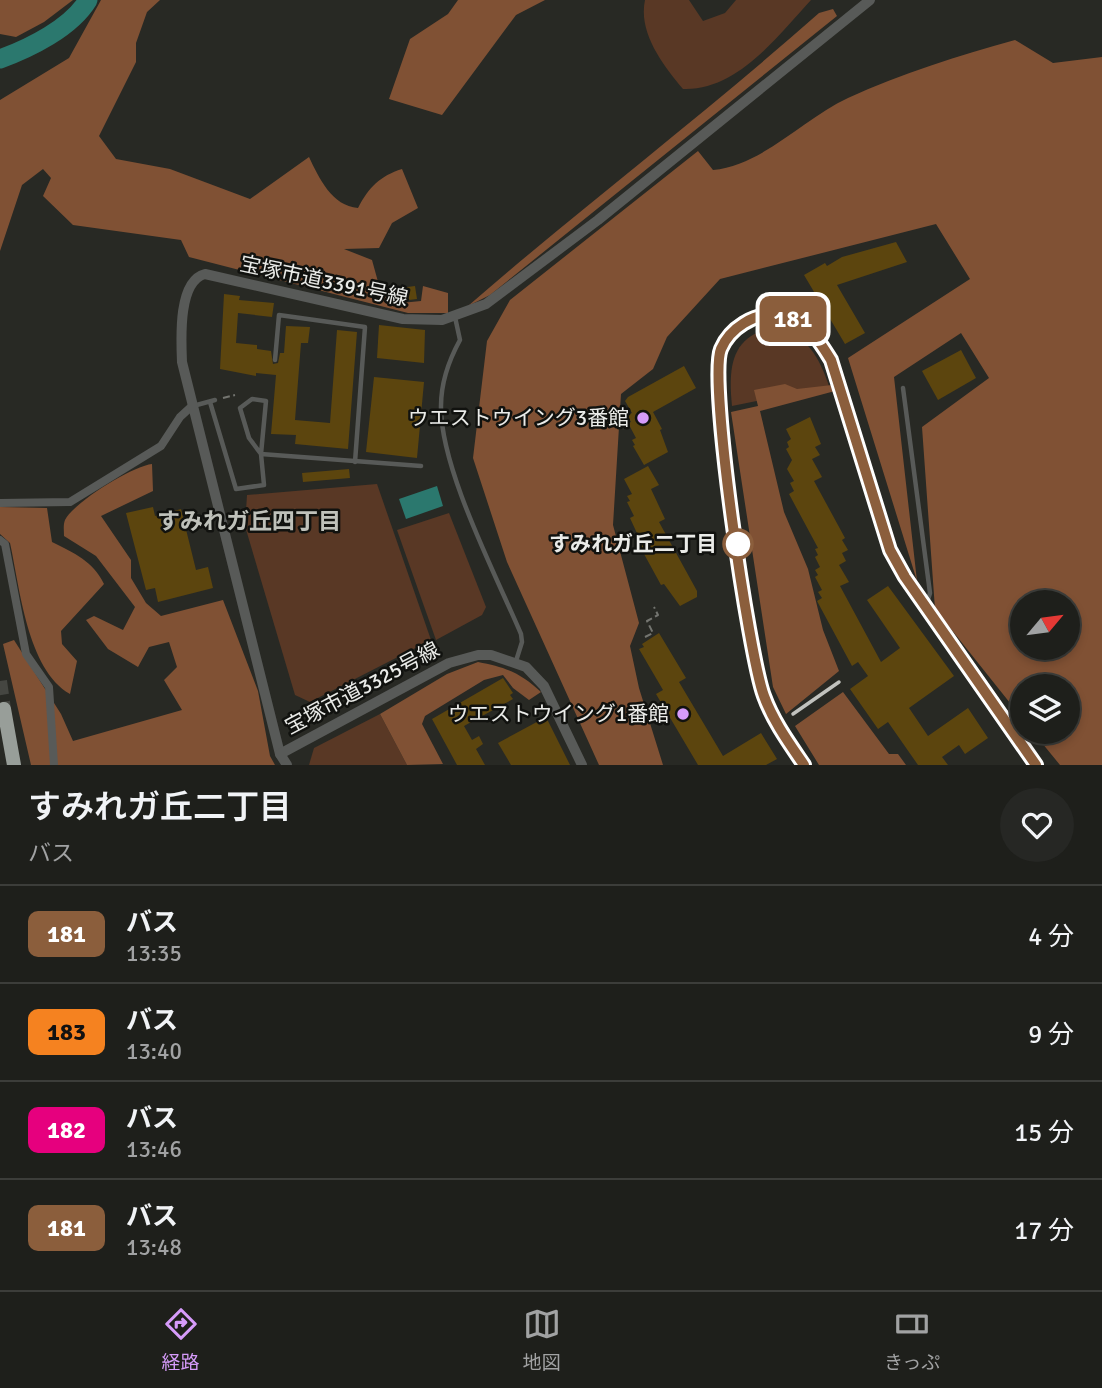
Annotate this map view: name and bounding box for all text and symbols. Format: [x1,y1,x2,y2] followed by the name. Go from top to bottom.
[237,250,411,312] street label: 宝塚市道3391号線
[753,296,833,342] line badge: 181
[774,304,812,334] text: 181
[408,405,629,431] place label: ウエストウイング3番館
[635,410,651,426] marker: ウエストウイング3番館
[157,507,341,536] district label: すみれガ丘四丁目
[723,529,753,559] marker: すみれガ丘二丁目
[549,531,717,557] place label: すみれガ丘二丁目
[1010,590,1080,660] north arrow
[1010,590,1080,744] map controls
[280,636,444,740] street label: 宝塚市道3325号線
[1010,674,1080,744] button: layers
[448,701,669,727] place label: ウエストウイング1番館
[675,706,691,722] marker: ウエストウイング1番館
[28,787,292,828] text: すみれガ丘二丁目
[1000,788,1074,862] button: heart
[28,839,74,868] text: バス
[126,907,178,939] text: バス
[47,919,86,949] text: 181
[1028,921,1074,953] text: 4 分
[126,939,182,968] text: 13:35
[126,1005,178,1037] text: バス
[47,1017,86,1047] text: 183
[1028,1019,1074,1051] text: 9 分
[126,1037,182,1066] text: 13:40
[126,1103,178,1135] text: バス
[47,1115,86,1145] text: 182
[1014,1117,1074,1149] text: 15 分
[126,1135,182,1164] text: 13:46
[126,1201,178,1233] text: バス
[47,1213,86,1243] text: 181
[1014,1215,1074,1247] text: 17 分
[126,1233,182,1262] text: 13:48
[162,1305,200,1375] tab: 経路
[523,1305,561,1375] tab: 地図
[884,1305,940,1375] tab: きっぷ

